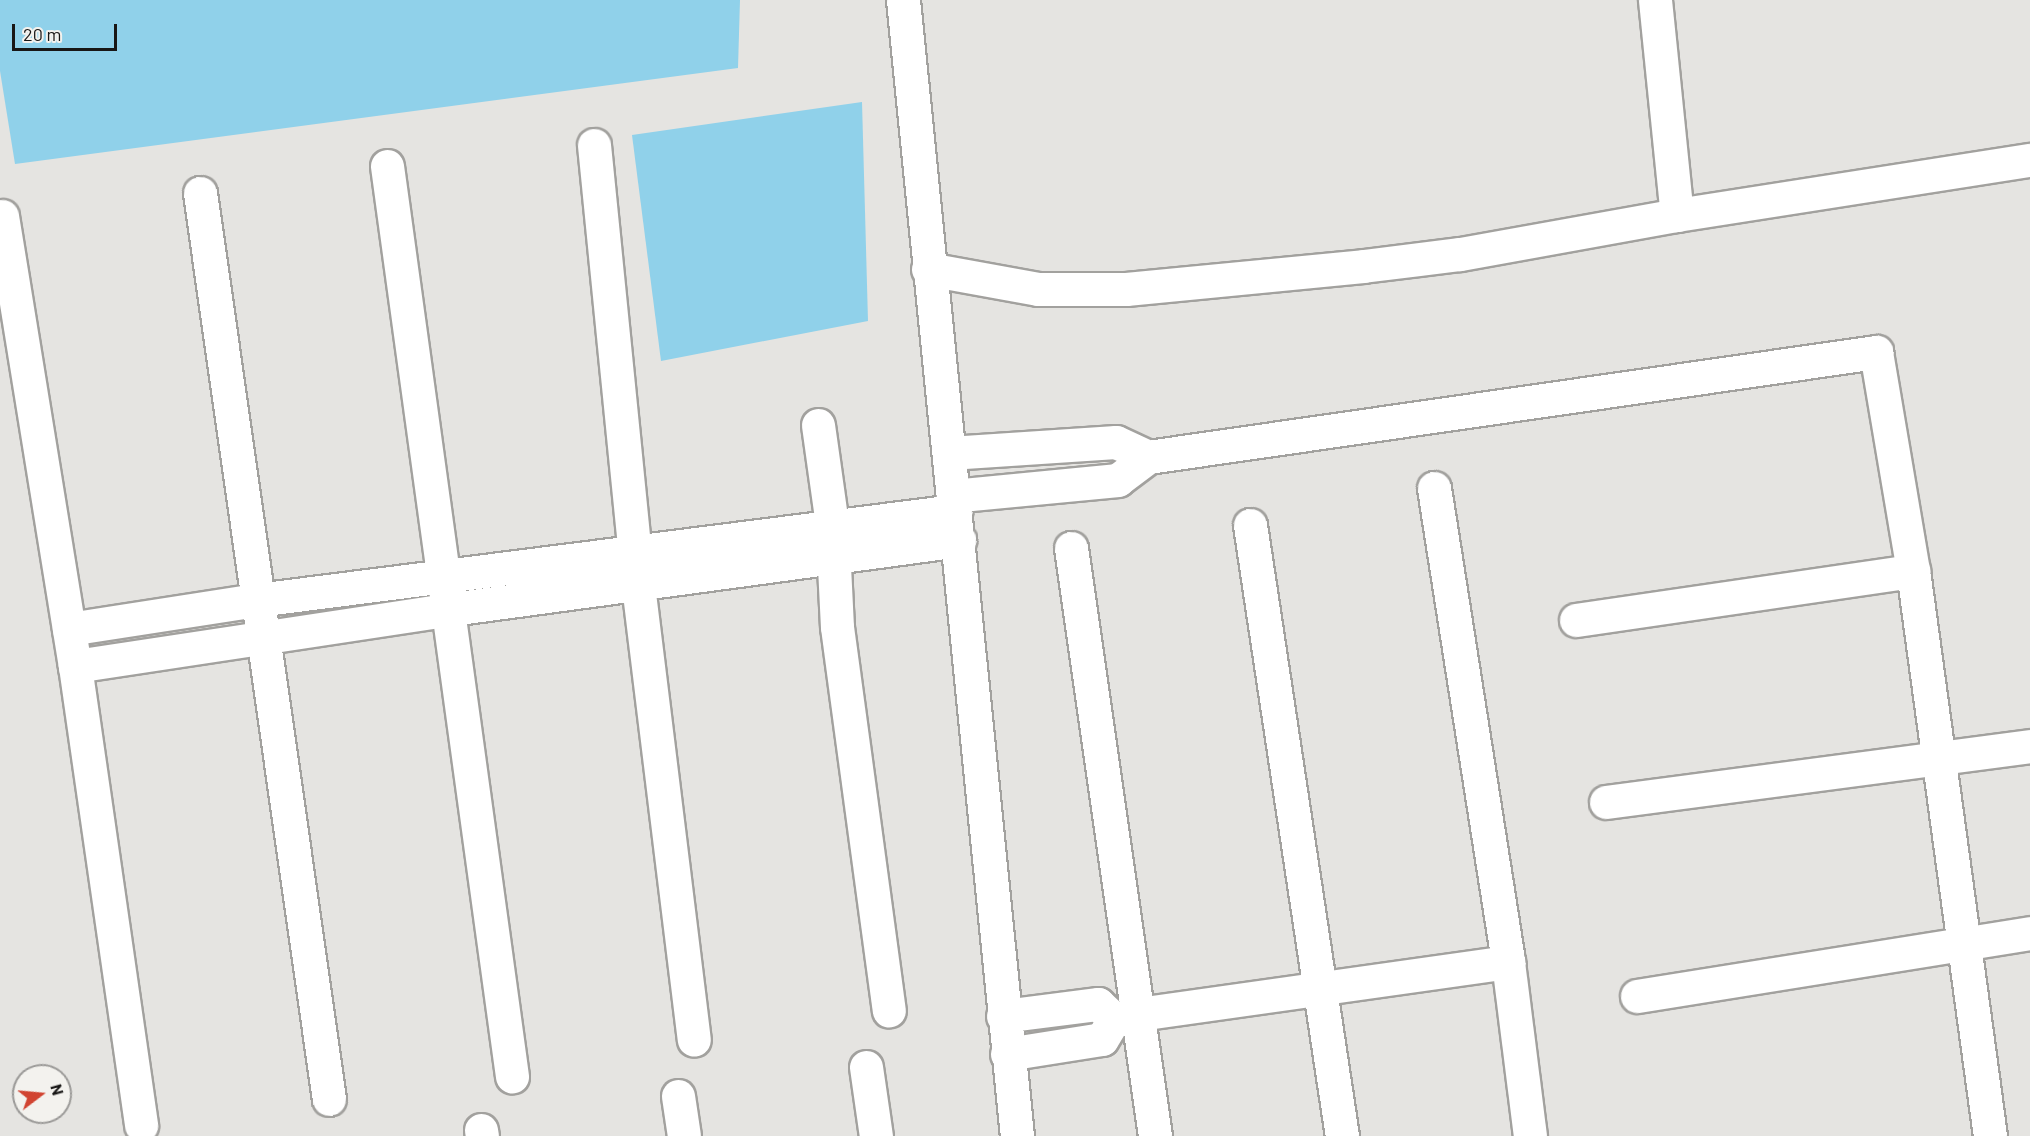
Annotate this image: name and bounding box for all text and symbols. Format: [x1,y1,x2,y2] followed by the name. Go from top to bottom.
[15,12,120,50] scale bar
[23,23,61,45] text: 20 m
[12,1064,72,1124] north arrow
[47,1082,68,1097] text: N

